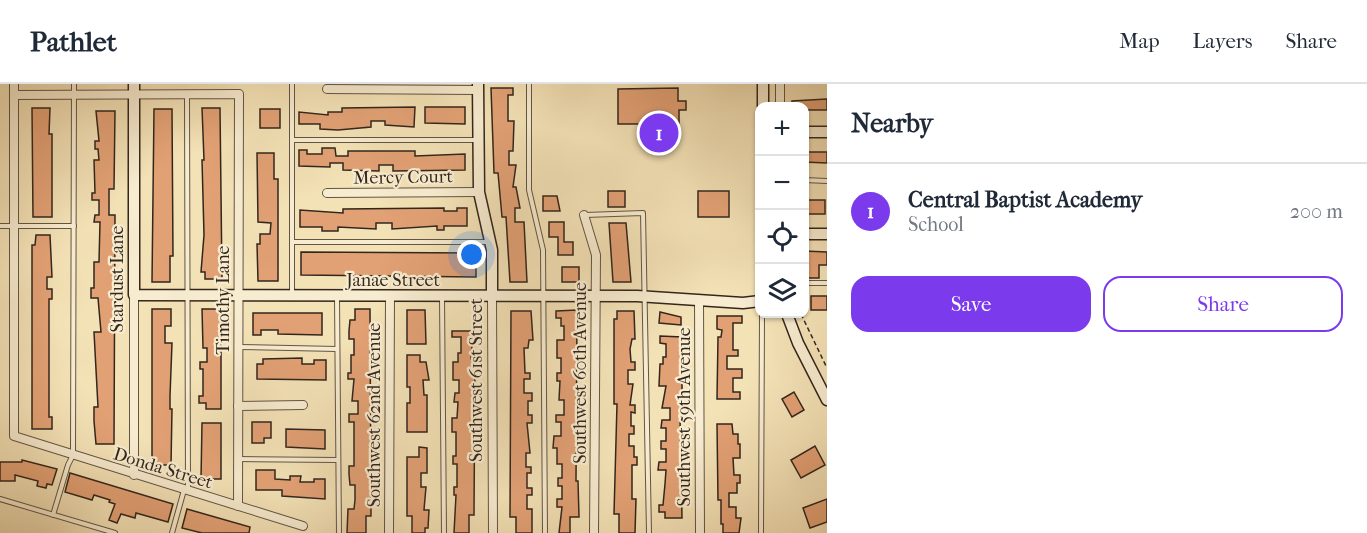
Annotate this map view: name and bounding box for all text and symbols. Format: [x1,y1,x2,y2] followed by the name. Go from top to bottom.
[30,25,117,58] text: Pathlet
[1119,29,1160,53] text: Map
[1193,29,1252,53] text: Layers
[1285,29,1337,53] text: Share
[755,102,809,318] map controls
[755,102,809,156] button: +
[851,108,933,139] text: Nearby
[640,110,678,156] pin: 1
[755,156,809,210] button: −
[353,166,454,189] street label: Mercy Court
[908,187,1142,213] text: Central Baptist Academy
[867,200,874,223] text: 1
[1290,200,1343,223] text: 200 m
[755,210,809,264] button: locate
[908,213,964,236] text: School
[107,225,128,332] street label: Stardust Lane
[457,240,486,269] your location
[213,245,234,354] street label: Timothy Lane
[755,264,809,318] button: layers
[344,270,440,291] street label: Janae Street
[851,276,1091,332] button: Save
[1103,276,1343,332] button: Share
[570,282,591,464] street label: Southwest 60th Avenue
[466,297,487,462] street label: Southwest 61st Street
[364,323,385,507] street label: Southwest 62nd Avenue
[674,327,695,507] street label: Southwest 59th Avenue
[111,443,216,494] street label: Donda Street

